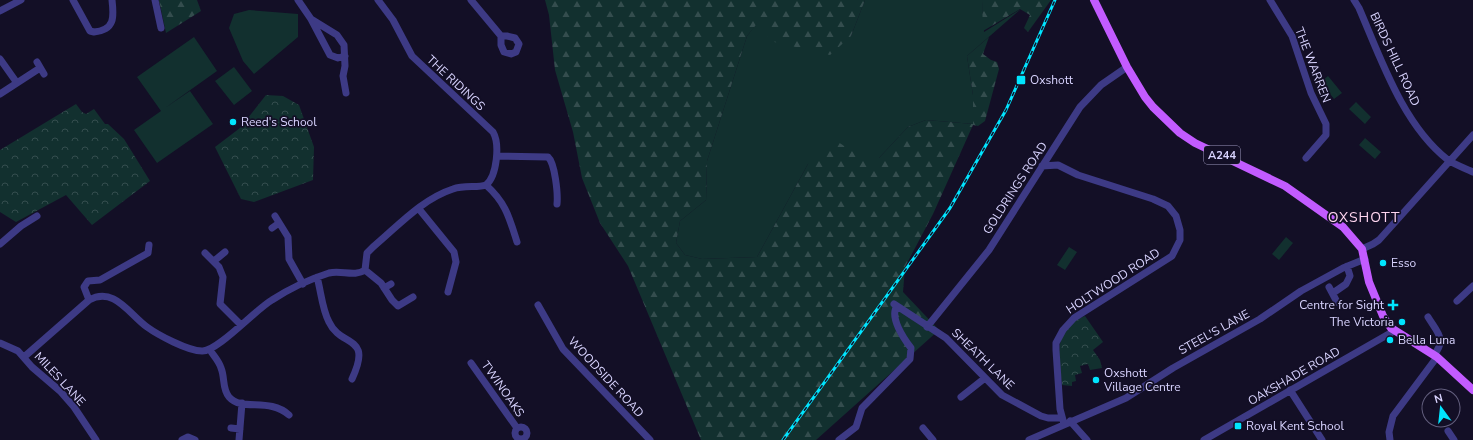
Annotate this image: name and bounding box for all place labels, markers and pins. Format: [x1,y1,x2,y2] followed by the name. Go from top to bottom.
[1030,72,1074,88] place label: Oxshott
[1015,74,1027,86] marker: Oxshott
[241,114,317,130] place label: Reed's School
[228,117,238,127] marker: Reed's School
[1391,255,1416,271] place label: Esso
[1378,258,1388,268] marker: Esso
[1299,297,1385,313] place label: Centre for Sight
[1387,299,1399,311] marker: Centre for Sight
[1330,314,1394,330] place label: The Victoria
[1397,317,1407,327] marker: The Victoria
[1398,332,1455,348] place label: Bella Luna
[1385,335,1395,345] marker: Bella Luna
[1103,365,1181,395] place label: Oxshott Village Centre
[1091,375,1101,385] marker: Oxshott Village Centre
[1246,418,1344,434] place label: Royal Kent School
[1233,421,1243,431] marker: Royal Kent School

